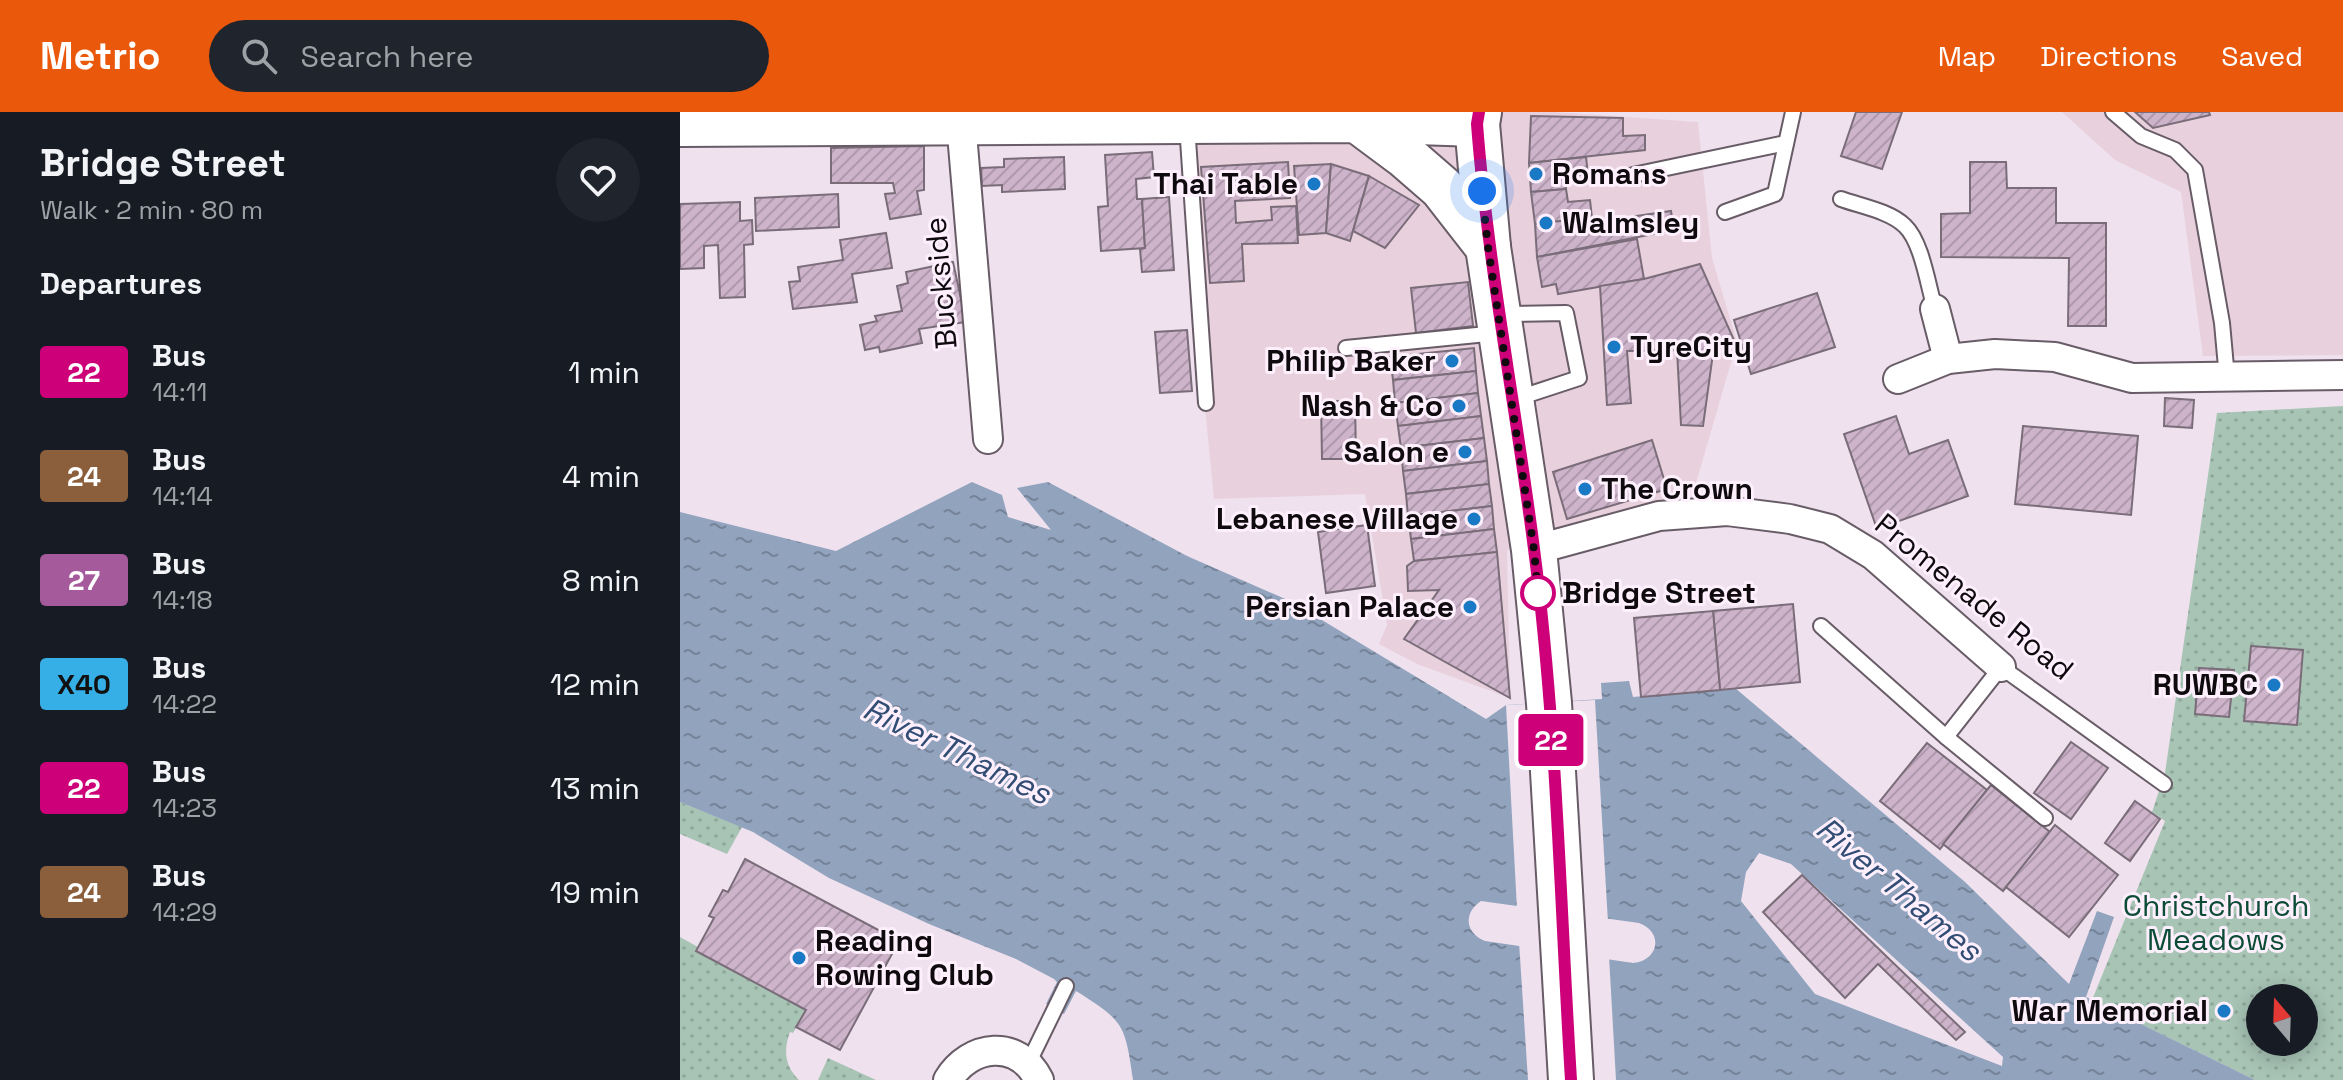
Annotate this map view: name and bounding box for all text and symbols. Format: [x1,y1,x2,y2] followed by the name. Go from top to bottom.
[209,20,769,92] search box
[40,32,161,80] text: Metrio
[237,34,281,78] icon: search
[301,37,473,76] text: Search here
[1938,38,1996,74] text: Map
[2040,38,2177,74] text: Directions
[2221,38,2303,74] text: Saved
[556,138,640,222] button: heart
[40,139,286,187] text: Bridge Street
[1552,154,1666,193] place label: Romans
[1153,164,1298,203] place label: Thai Table
[1527,165,1545,183] marker: Romans
[1462,171,1502,211] your location
[1305,175,1323,193] marker: Thai Table
[40,193,263,227] text: Walk · 2 min · 80 m
[1562,203,1699,242] place label: Walmsley
[1537,214,1555,232] marker: Walmsley
[915,216,966,351] street label: Buckside
[40,264,202,303] text: Departures
[1630,327,1752,366] place label: TyreCity
[152,336,206,375] text: Bus
[1605,338,1623,356] marker: TyreCity
[1266,341,1436,380] place label: Philip Baker
[1443,352,1461,370] marker: Philip Baker
[568,353,640,392] text: 1 min
[67,354,101,390] text: 22
[152,375,207,409] text: 14:11
[1301,386,1443,425] place label: Nash & Co
[1450,397,1468,415] marker: Nash & Co
[1344,432,1449,471] place label: Salon e
[152,440,206,479] text: Bus
[1456,443,1474,461] marker: Salon e
[562,457,640,496] text: 4 min
[67,458,101,494] text: 24
[1601,469,1753,508] place label: The Crown
[152,479,213,513] text: 14:14
[1576,480,1594,498] marker: The Crown
[1216,499,1458,538] place label: Lebanese Village
[1867,505,2082,689] street label: Promenade Road
[1465,510,1483,528] marker: Lebanese Village
[152,544,206,583] text: Bus
[562,561,640,600] text: 8 min
[68,562,100,598] text: 27
[1562,573,1756,612] place label: Bridge Street
[1521,576,1555,610] marker: Bridge Street
[152,583,213,617] text: 14:18
[1245,587,1454,626] place label: Persian Palace
[1461,598,1479,616] marker: Persian Palace
[152,648,206,687] text: Bus
[550,665,640,704] text: 12 min
[2153,665,2258,704] place label: RUWBC
[57,666,111,702] text: X40
[2265,676,2283,694] marker: RUWBC
[152,687,217,721] text: 14:22
[857,688,1058,814] water label: River Thames
[1515,714,1587,766] line badge: 22
[1534,722,1568,758] text: 22
[152,752,206,791] text: Bus
[550,769,640,808] text: 13 min
[67,770,101,806] text: 22
[152,791,217,825] text: 14:23
[1808,808,1991,970] water label: River Thames
[152,856,206,895] text: Bus
[550,873,640,912] text: 19 min
[67,874,101,910] text: 24
[2123,886,2309,959] park label: Christchurch Meadows
[152,895,217,929] text: 14:29
[815,921,994,994] place label: Reading Rowing Club
[790,949,808,967] marker: Reading Rowing Club
[2246,984,2318,1056] north arrow
[2246,984,2318,1056] map controls
[2011,991,2208,1030] place label: War Memorial
[2215,1002,2233,1020] marker: War Memorial

